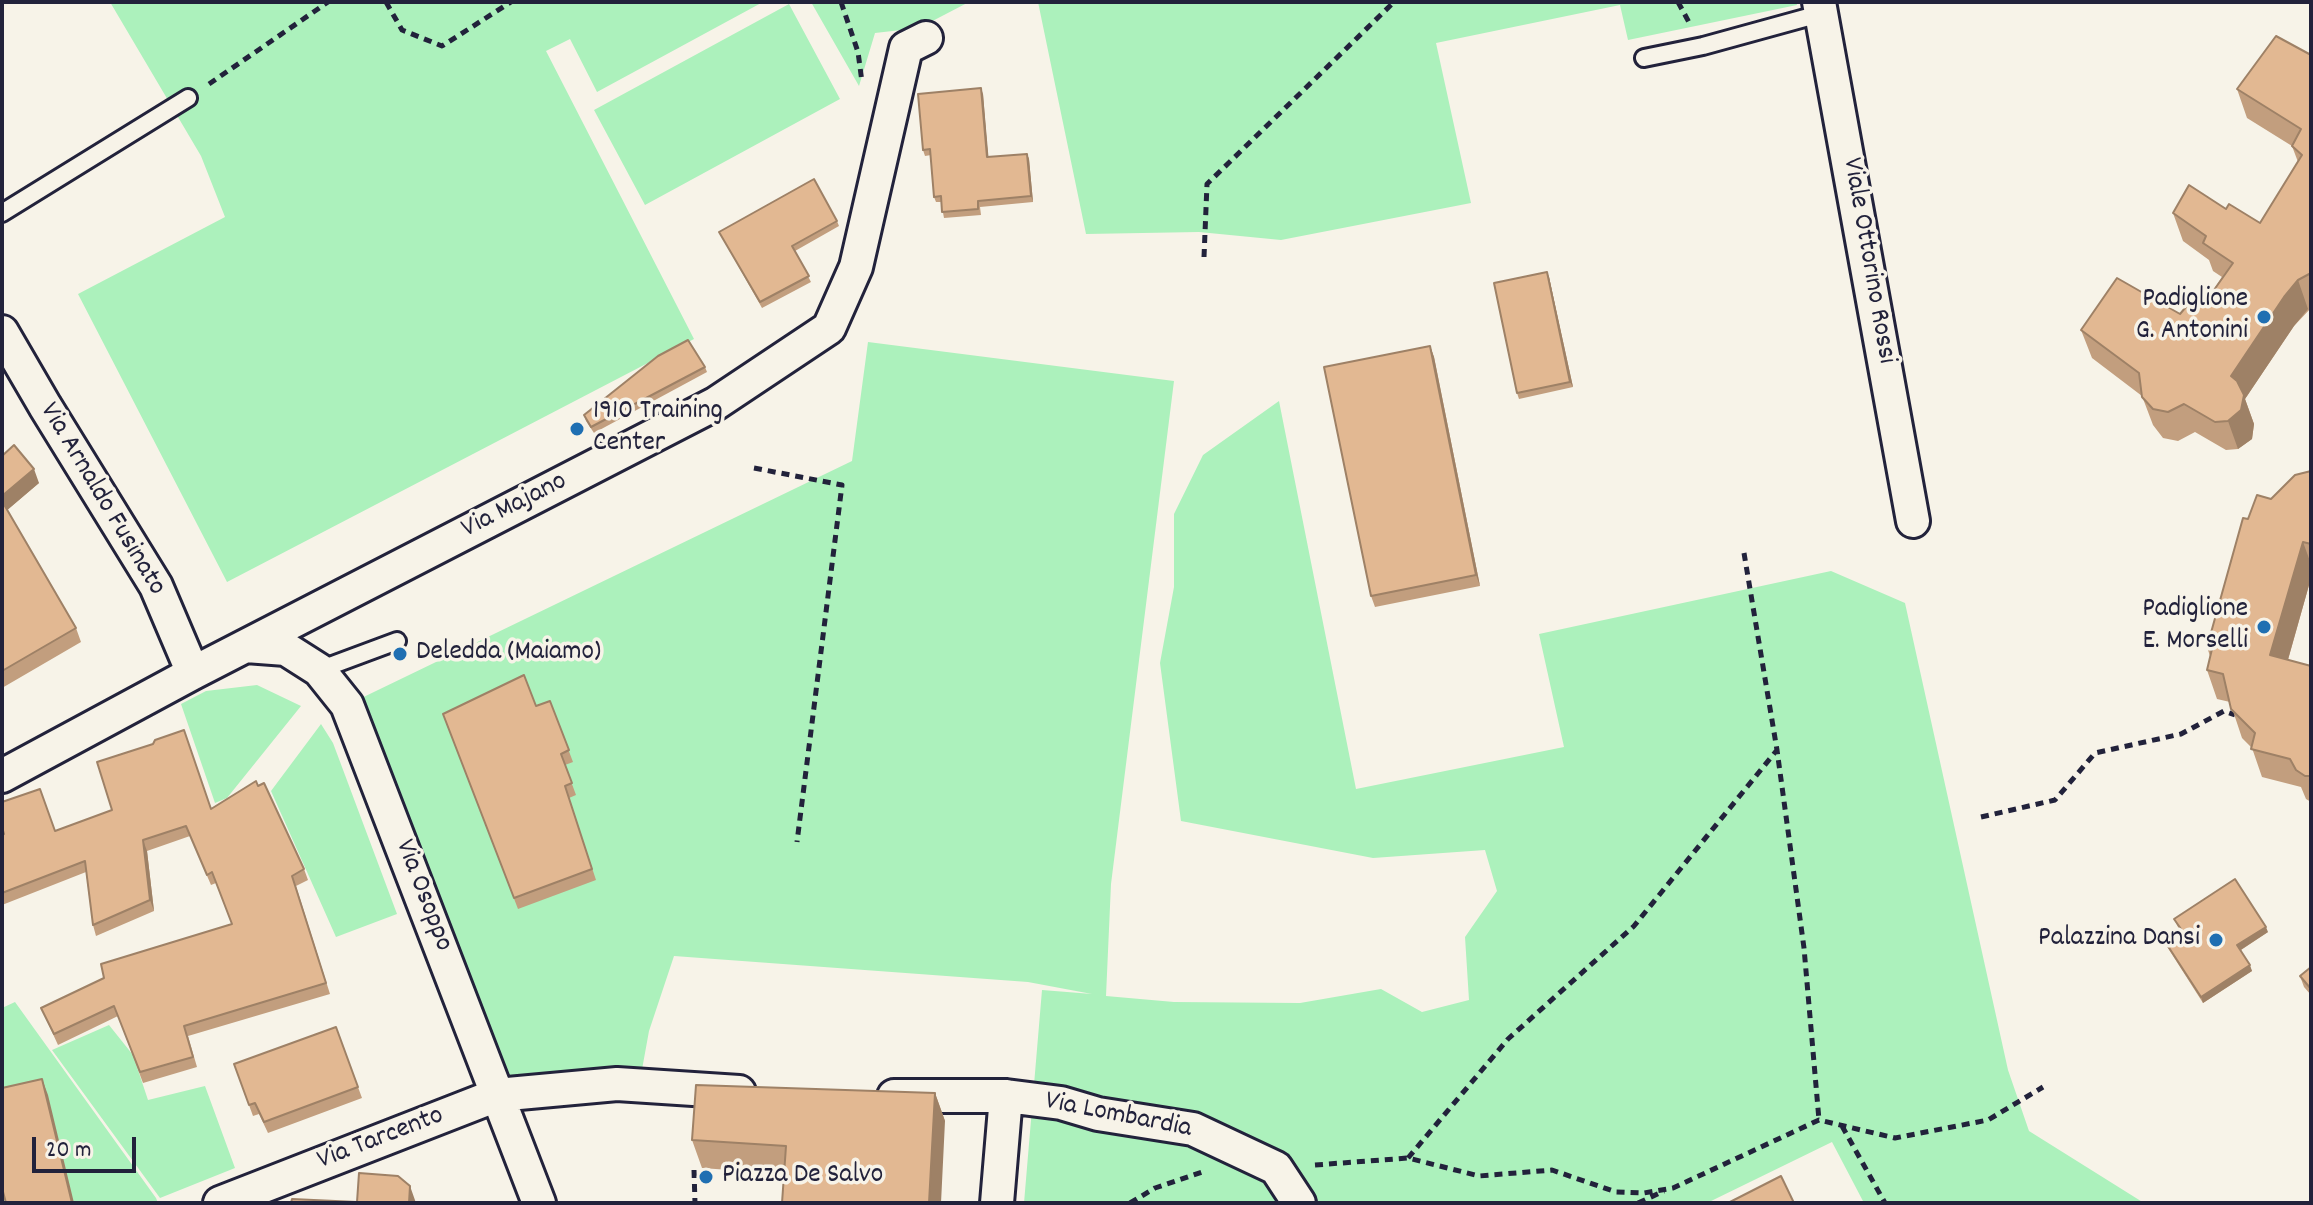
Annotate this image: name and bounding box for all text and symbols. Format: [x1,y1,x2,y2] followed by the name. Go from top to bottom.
[1832,155,1902,367] street label: Viale Ottorino Rossi
[2136,284,2248,350] place label: Padiglione G. Antonini
[2255,308,2273,326] marker: Padiglione G. Antonini
[593,396,723,462] place label: 1910 Training Center
[30,398,172,602] street label: Via Arnaldo Fusinato
[568,420,586,438] marker: 1910 Training Center
[457,466,573,548] street label: Via Majano
[2142,594,2248,660] place label: Padiglione E. Morselli
[2255,618,2273,636] marker: Padiglione E. Morselli
[416,637,601,671] place label: Deledda (Maiamo)
[391,645,409,663] marker: Deledda (Maiamo)
[385,835,459,957] street label: Via Osoppo
[2038,923,2200,957] place label: Palazzina Dansi
[2207,931,2225,949] marker: Palazzina Dansi
[1042,1086,1194,1148] street label: Via Lombardia
[313,1101,449,1179] street label: Via Tarcento
[36,1121,140,1171] scale bar
[46,1134,92,1168] text: 20 m
[722,1160,883,1194] place label: Piazza De Salvo
[697,1168,715,1186] marker: Piazza De Salvo

